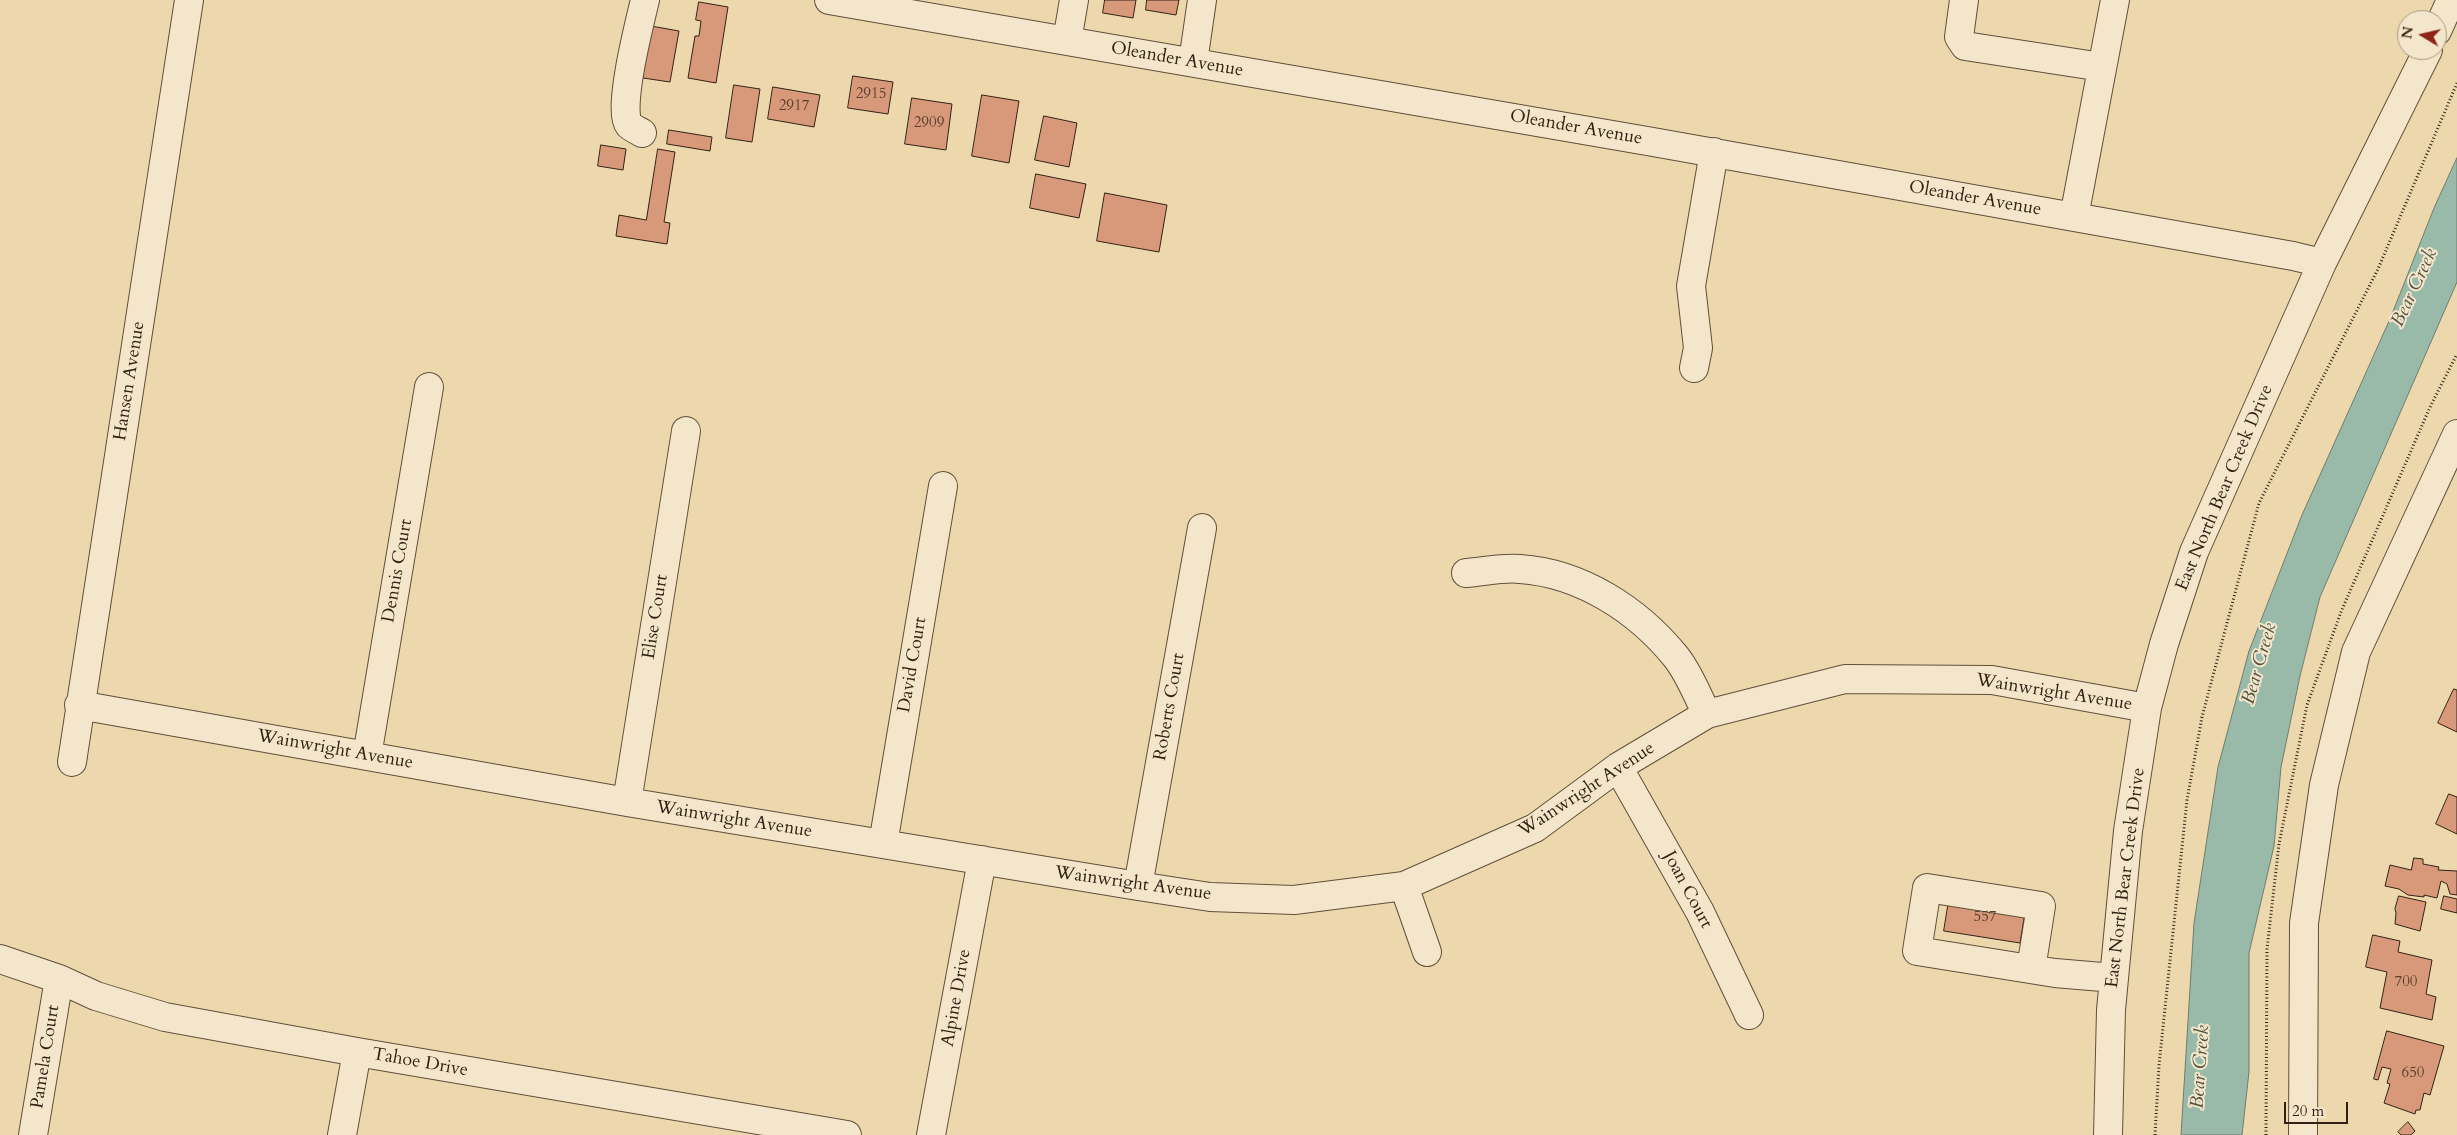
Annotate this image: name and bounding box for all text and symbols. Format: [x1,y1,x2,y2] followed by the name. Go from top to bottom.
[2397,10,2447,60] north arrow
[2397,25,2418,40] text: N
[1109,38,1245,82] street label: Oleander Avenue
[856,86,886,104] house number: 2915
[779,98,809,116] house number: 2917
[1508,106,1644,150] street label: Oleander Avenue
[914,115,944,133] house number: 2909
[1907,177,2043,221] street label: Oleander Avenue
[2387,245,2443,331] water label: Bear Creek
[110,320,150,442] street label: Hansen Avenue
[2172,382,2278,594] street label: East North Bear Creek Drive
[378,518,418,624] street label: Dennis Court
[639,573,673,661] street label: Elise Court
[894,616,932,714] street label: David Court
[2238,621,2282,707] water label: Bear Creek
[1150,652,1190,762] street label: Roberts Court
[1974,670,2134,716] street label: Wainwright Avenue
[255,726,415,774] street label: Wainwright Avenue
[1515,738,1659,842] street label: Wainwright Avenue
[2102,767,2150,989] street label: East North Bear Creek Drive
[654,797,814,843] street label: Wainwright Avenue
[1658,848,1716,932] street label: Joan Court
[1053,862,1213,906] street label: Wainwright Avenue
[1973,909,1997,927] house number: 557
[938,947,976,1049] street label: Alpine Drive
[2394,974,2418,992] house number: 700
[27,1004,65,1110] street label: Pamela Court
[2187,1025,2215,1109] water label: Bear Creek
[370,1044,470,1082] street label: Tahoe Drive
[2401,1065,2425,1083] house number: 650
[2287,1092,2351,1124] scale bar
[2292,1101,2324,1121] text: 20 m

